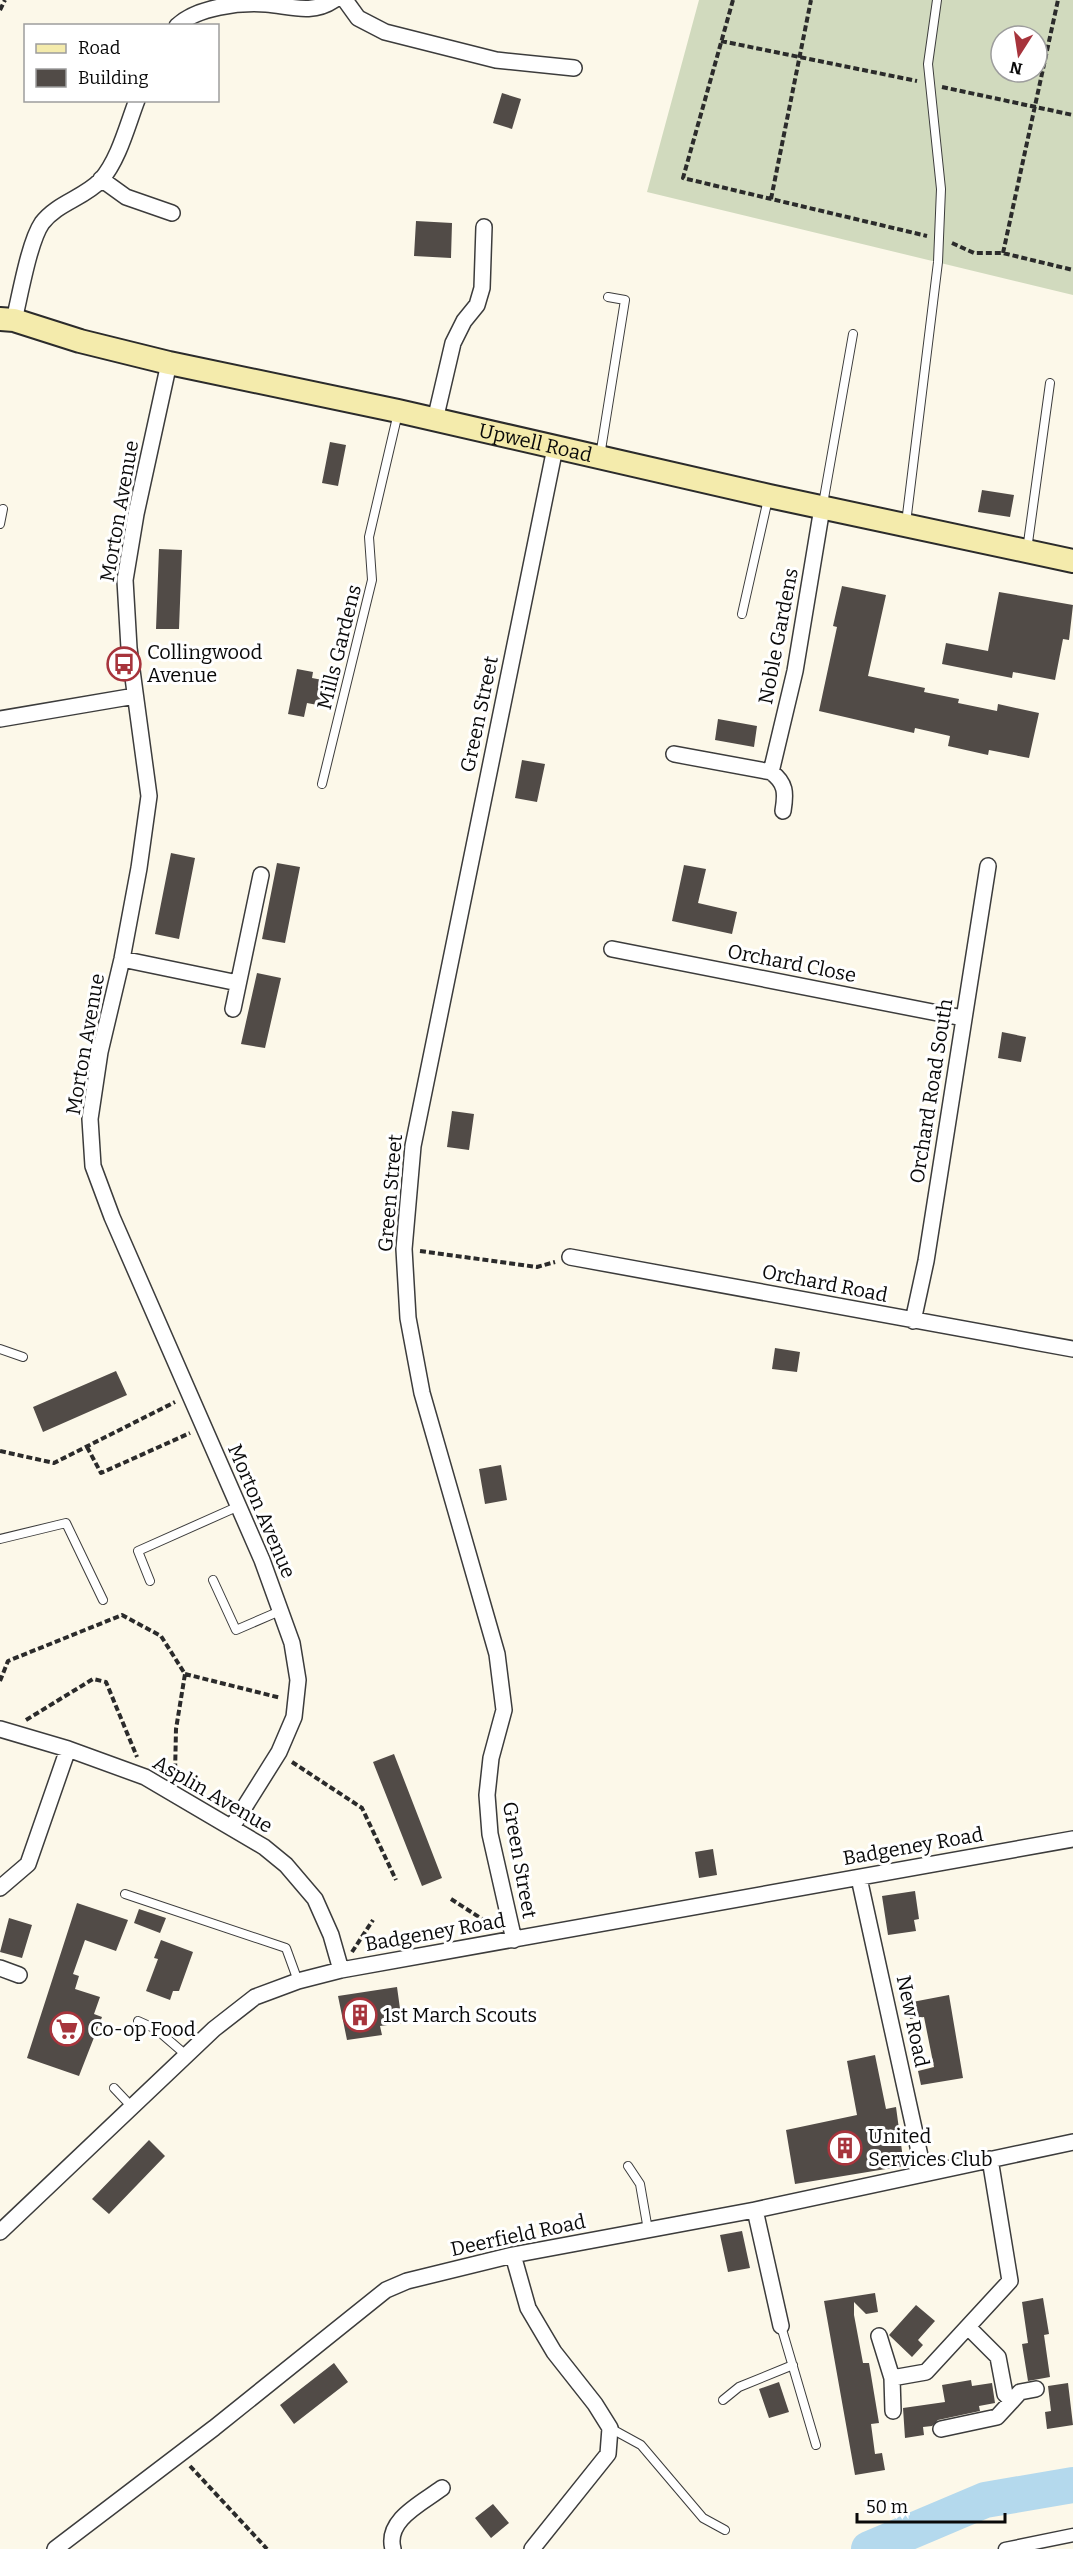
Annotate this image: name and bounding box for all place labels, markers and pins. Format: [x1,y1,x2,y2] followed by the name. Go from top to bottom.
[147,640,263,687] place label: Collingwood Avenue
[106,646,142,682] bus stop icon: Collingwood Avenue
[342,1997,378,2033] building icon: 1st March Scouts
[383,2003,537,2027] place label: 1st March Scouts
[49,2011,85,2047] supermarket icon: Co-op Food
[90,2017,196,2041] place label: Co-op Food
[868,2124,992,2171] place label: United Services Club
[827,2130,863,2166] building icon: United Services Club

